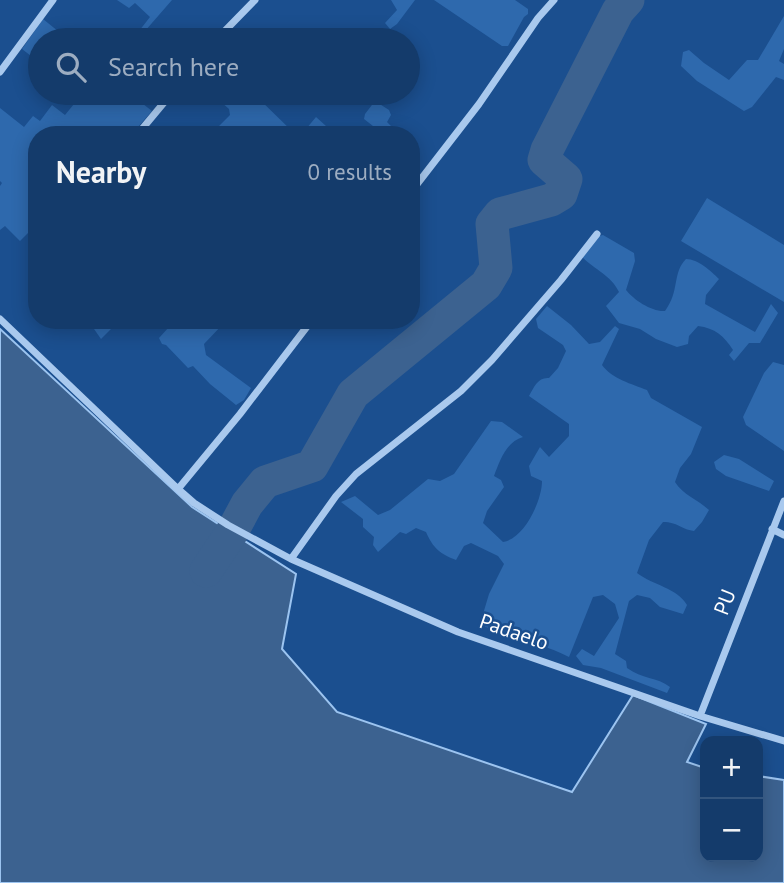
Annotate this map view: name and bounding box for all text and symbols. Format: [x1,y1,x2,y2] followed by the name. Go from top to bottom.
[28,28,420,105] search box
[52,48,90,86] icon: search
[108,50,239,83] text: Search here
[56,152,146,191] text: Nearby
[308,157,392,186] text: 0 results
[707,585,742,619] street label: PU
[476,607,552,656] street label: Padaelo
[700,736,763,862] map controls
[700,736,763,799] button: +
[700,799,763,862] button: −

